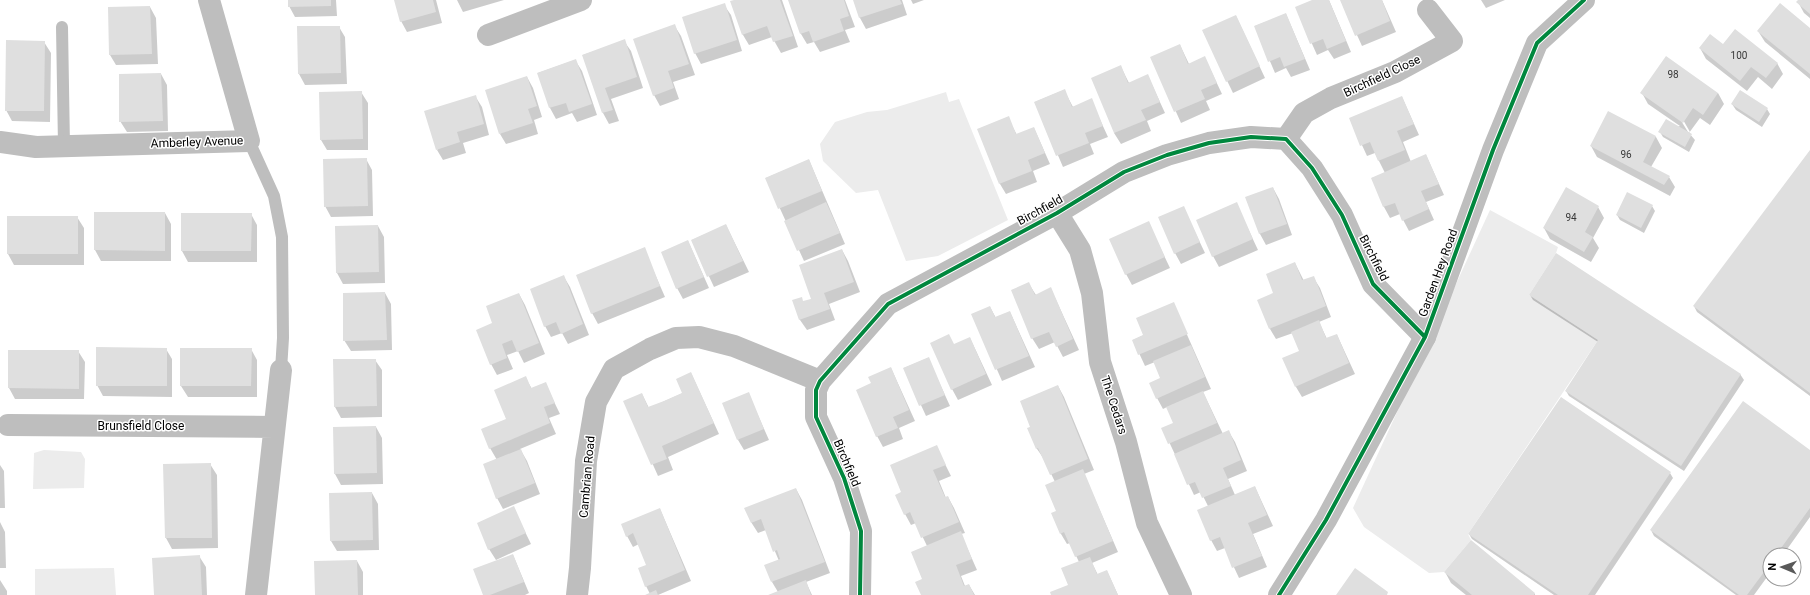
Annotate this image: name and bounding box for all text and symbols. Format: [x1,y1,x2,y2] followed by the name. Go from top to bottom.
[1731,50,1748,61] house number: 100
[1341,52,1423,100] street label: Birchfield Close
[1667,69,1679,80] house number: 98
[150,133,244,151] street label: Amberley Avenue
[1620,149,1632,160] house number: 96
[1015,192,1065,228] street label: Birchfield
[1565,212,1577,223] house number: 94
[1416,227,1460,319] street label: Garden Hey Road
[1356,233,1392,283] street label: Birchfield
[1098,374,1130,436] street label: The Cedars
[98,419,184,433] street label: Brunsfield Close
[576,435,598,519] street label: Cambrian Road
[831,437,863,489] street label: Birchfield
[1762,547,1802,587] north arrow
[1766,562,1779,571] text: N

